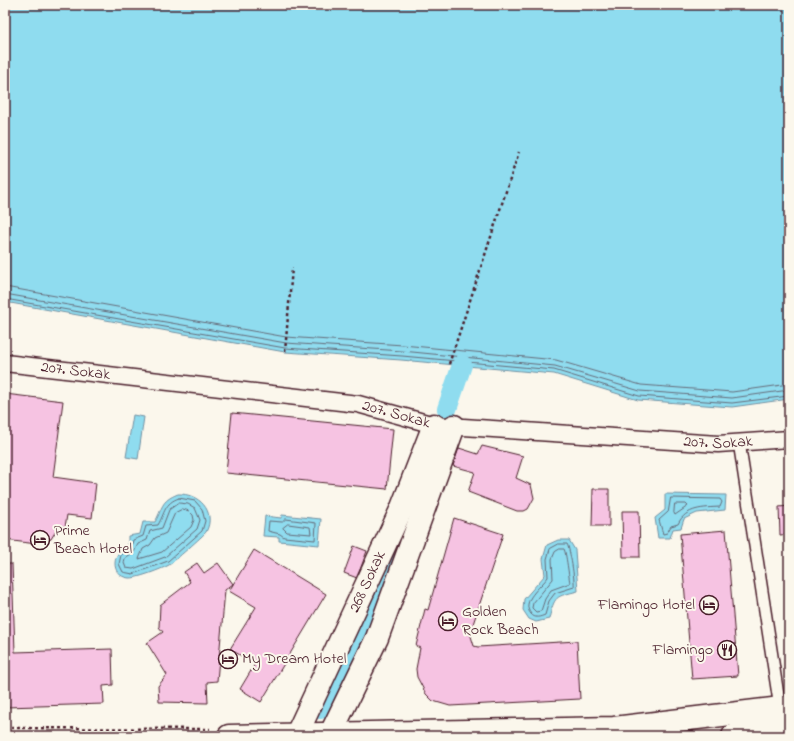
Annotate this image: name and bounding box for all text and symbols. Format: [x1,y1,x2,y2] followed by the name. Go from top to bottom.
[40,355,112,387] street label: 207. Sokak
[359,394,434,436] street label: 207. Sokak
[683,430,755,456] street label: 207. Sokak
[53,519,132,561] place label: Prime Beach Hotel
[29,529,51,551] hotel icon: Prime Beach Hotel
[343,546,393,617] street label: 268 Sokak
[597,593,695,617] place label: Flamingo Hotel
[698,594,720,616] hotel icon: Flamingo Hotel
[462,600,539,642] place label: Golden Rock Beach
[437,610,459,632] hotel icon: Golden Rock Beach
[652,638,713,662] place label: Flamingo
[716,639,738,661] restaurant icon: Flamingo
[242,647,347,671] place label: My Dream Hotel
[217,648,239,670] hotel icon: My Dream Hotel

